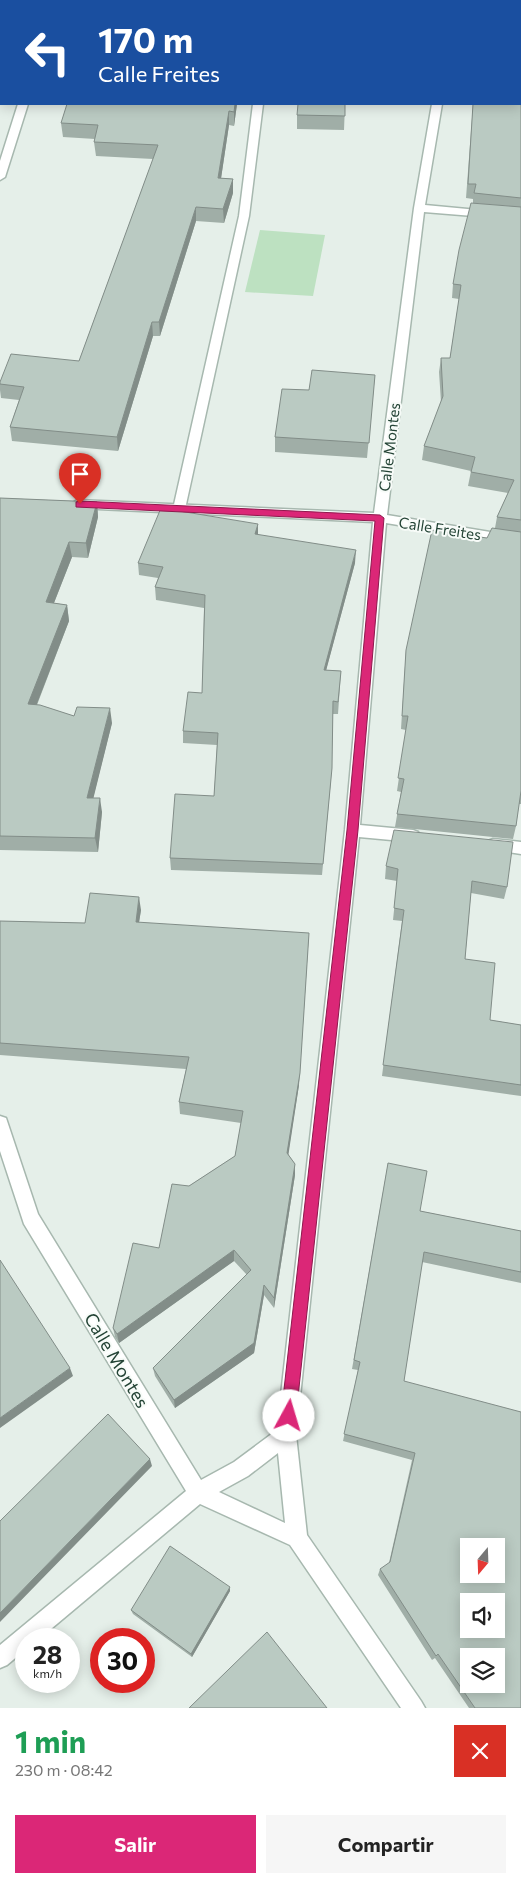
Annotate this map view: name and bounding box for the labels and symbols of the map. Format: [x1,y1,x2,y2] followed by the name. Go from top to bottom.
[375,401,403,492] street label: Calle Montes
[59,453,101,504] pin
[398,513,483,543] street label: Calle Freites
[80,1308,154,1412] street label: Calle Montes
[262,1389,314,1441] position arrow
[460,1538,505,1582] north arrow
[90,1628,155,1693] speed limit sign: 30

